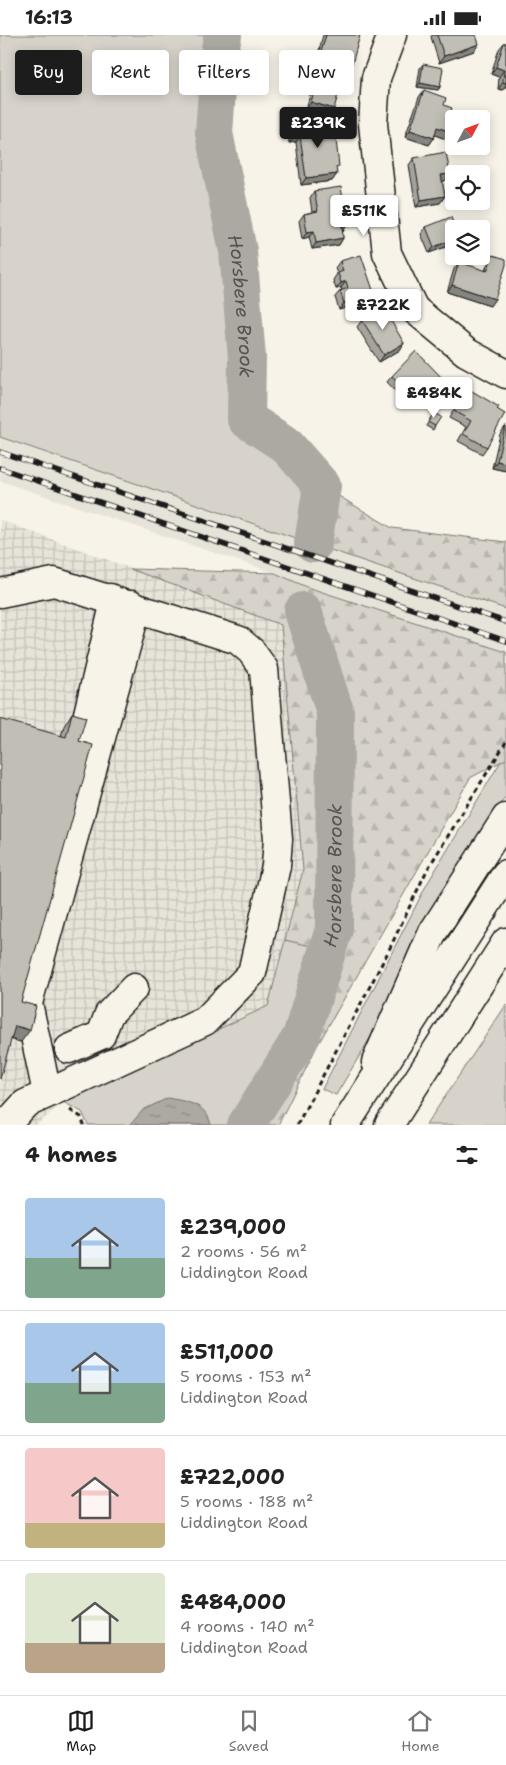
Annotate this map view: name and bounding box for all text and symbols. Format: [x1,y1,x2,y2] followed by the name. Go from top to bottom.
[25,5,73,30] text: 16:13
[15,50,82,95] chip: Buy
[92,50,169,95] chip: Rent
[179,50,269,95] chip: Filters
[279,50,354,95] chip: New
[283,107,353,149] pin: £239K
[445,110,490,155] north arrow
[445,110,490,265] map controls
[291,112,345,133] text: £239K
[445,165,490,210] button: locate
[329,195,399,237] pin: £511K
[341,200,387,221] text: £511K
[445,220,490,265] button: layers
[222,232,259,378] water label: Horsbere Brook
[348,289,418,331] pin: £722K
[356,294,410,315] text: £722K
[399,377,469,419] pin: £484K
[406,382,462,403] text: £484K
[317,804,348,950] water label: Horsbere Brook
[25,1141,117,1169] text: 4 homes
[453,1141,481,1169] icon: filters
[180,1213,286,1241] text: £239,000
[65,1218,125,1278] icon: home
[180,1241,307,1262] text: 2 rooms · 56 m²
[180,1262,308,1283] text: Liddington Road
[180,1338,274,1366] text: £511,000
[65,1343,125,1403] icon: home
[180,1366,312,1387] text: 5 rooms · 153 m²
[180,1387,308,1408] text: Liddington Road
[180,1463,285,1491] text: £722,000
[65,1468,125,1528] icon: home
[180,1491,313,1512] text: 5 rooms · 188 m²
[180,1512,308,1533] text: Liddington Road
[180,1588,286,1616] text: £484,000
[65,1593,125,1653] icon: home
[180,1616,315,1637] text: 4 rooms · 140 m²
[180,1637,308,1658] text: Liddington Road
[66,1707,96,1755] tab: Map
[229,1707,269,1755] tab: Saved
[401,1707,440,1755] tab: Home

